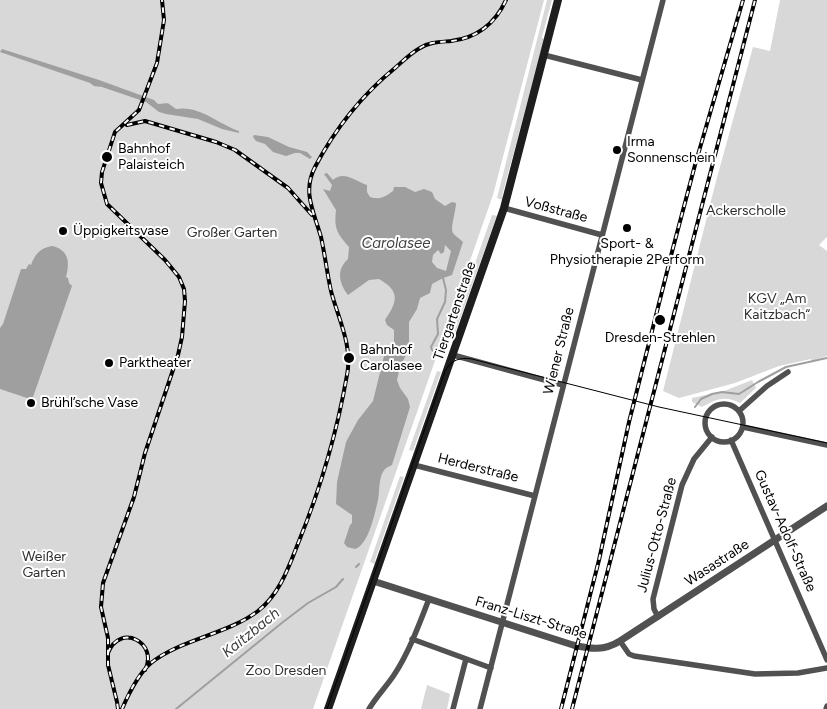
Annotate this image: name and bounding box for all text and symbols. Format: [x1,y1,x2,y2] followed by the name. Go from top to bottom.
[627,134,715,166] place label: Irma Sonnenschein
[118,141,185,174] place label: Bahnhof Palaisteich
[611,144,623,156] marker: Irma Sonnenschein
[100,150,114,164] marker: Bahnhof Palaisteich
[523,194,589,226] street label: Voßstraße
[706,203,786,219] park label: Ackerscholle
[621,222,633,234] marker: Sport- & Physiotherapie 2Perform
[73,223,169,239] place label: Üppigkeitsvase
[57,225,69,237] marker: Üppigkeitsvase
[187,225,277,241] park label: Großer Garten
[361,235,431,253] water label: Carolasee
[550,236,704,268] place label: Sport- & Physiotherapie 2Perform
[430,259,480,363] street label: Tiergartenstraße
[744,291,810,324] park label: KGV „Am Kaitzbach“
[540,306,578,396] street label: Wiener Straße
[653,313,667,327] marker: Dresden-Strehlen
[605,330,715,346] place label: Dresden-Strehlen
[360,342,422,374] place label: Bahnhof Carolasee
[342,351,356,365] marker: Bahnhof Carolasee
[119,355,191,371] place label: Parktheater
[103,357,115,369] marker: Parktheater
[41,395,138,411] place label: Brühl’sche Vase
[25,397,37,409] marker: Brühl’sche Vase
[436,450,520,486] street label: Herderstraße
[751,468,819,594] street label: Gustav-Adolf-Straße
[634,476,680,594] street label: Julius-Otto-Straße
[682,536,752,590] street label: Wasastraße
[22,549,66,582] park label: Weißer Garten
[473,593,589,643] street label: Franz-Liszt-Straße
[219,604,283,662] water label: Kaitzbach
[246,663,326,679] park label: Zoo Dresden

